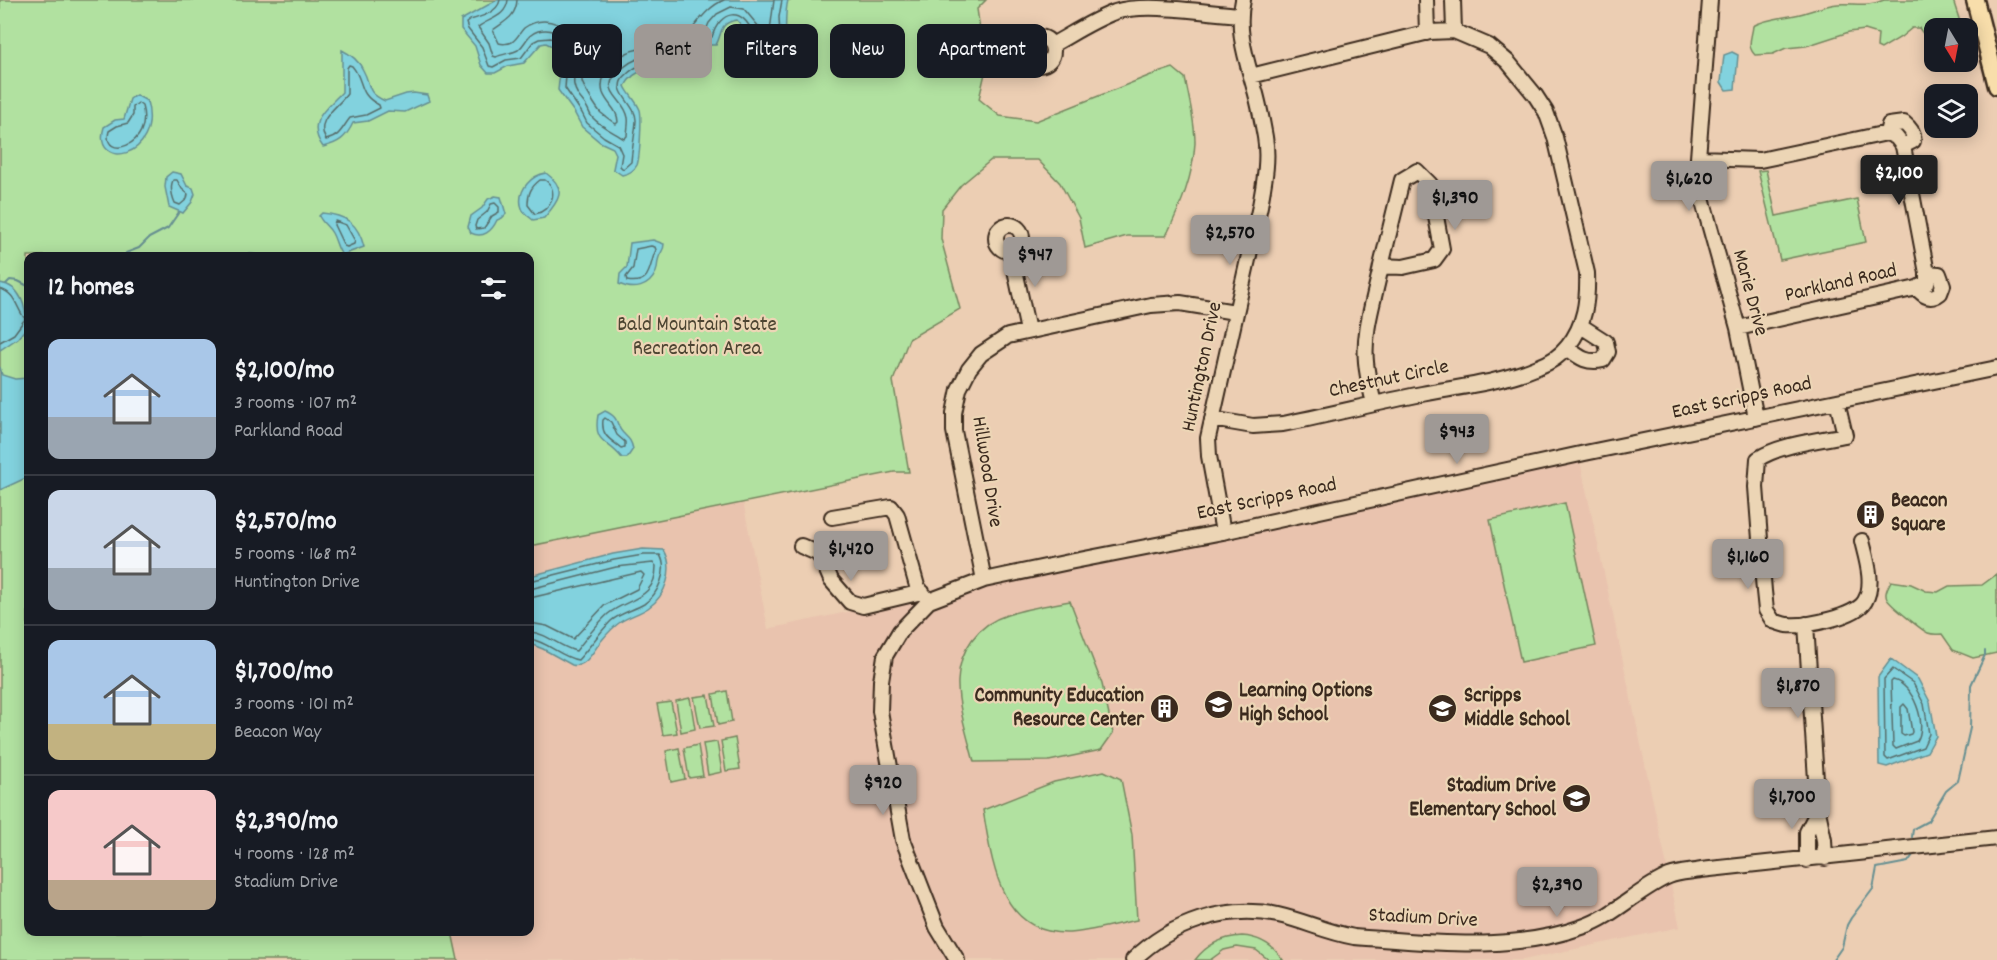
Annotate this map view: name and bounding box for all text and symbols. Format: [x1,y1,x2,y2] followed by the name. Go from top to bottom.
[1924,18,1978,72] north arrow
[1924,18,1978,138] map controls
[552,24,622,78] chip: Buy
[634,24,712,78] chip: Rent
[724,24,818,78] chip: Filters
[830,24,905,78] chip: New
[917,24,1047,78] chip: Apartment
[1924,84,1978,138] button: layers
[1850,155,1948,206] pin: $2,100
[1875,160,1923,188] text: $2,100
[1640,161,1738,212] pin: $1,620
[1665,166,1713,194] text: $1,620
[1406,180,1504,231] pin: $1,390
[1431,185,1479,213] text: $1,390
[1181,215,1279,266] pin: $2,570
[1205,220,1255,248] text: $2,570
[999,237,1071,288] pin: $947
[1017,242,1053,270] text: $947
[1723,246,1775,340] street label: Marie Drive
[1782,257,1900,311] street label: Parkland Road
[48,270,135,307] text: 12 homes
[477,272,510,305] icon: filters
[1175,299,1231,435] street label: Huntington Drive
[617,311,777,365] park label: Bald Mountain State Recreation Area
[234,353,334,390] text: $2,100/mo
[1326,353,1452,407] street label: Chestnut Circle
[96,363,168,435] icon: home
[1669,370,1815,428] street label: East Scripps Road
[234,390,357,418] text: 3 rooms · 107 m²
[962,414,1010,530] street label: Hillwood Drive
[1421,414,1493,465] pin: $943
[234,418,343,446] text: Parkland Road
[1439,419,1475,447] text: $943
[1194,471,1340,529] street label: East Scripps Road
[1891,487,1948,541] place label: Beacon Square
[1854,498,1886,530] building icon: Beacon Square
[234,504,337,541] text: $2,570/mo
[96,514,168,586] icon: home
[802,531,900,582] pin: $1,420
[828,536,874,564] text: $1,420
[1699,539,1797,590] pin: $1,160
[234,541,357,569] text: 5 rooms · 168 m²
[1726,544,1770,572] text: $1,160
[234,569,360,597] text: Huntington Drive
[234,654,333,691] text: $1,700/mo
[96,664,168,736] icon: home
[1749,668,1847,719] pin: $1,870
[1776,673,1820,701] text: $1,870
[1239,677,1373,731] place label: Learning Options High School
[974,682,1145,736] place label: Community Education Resource Center
[1464,682,1571,736] place label: Scripps Middle School
[1202,688,1234,720] school or university icon: Learning Options High School
[234,691,354,719] text: 3 rooms · 101 m²
[1149,693,1181,725] building icon: Community Education Resource Center
[1427,693,1459,725] school or university icon: Scripps Middle School
[234,719,321,747] text: Beacon Way
[847,765,919,816] pin: $920
[864,770,902,798] text: $920
[1409,772,1557,826] place label: Stadium Drive Elementary School
[1743,779,1841,830] pin: $1,700
[1561,783,1593,815] school or university icon: Stadium Drive Elementary School
[1768,784,1816,812] text: $1,700
[234,804,338,841] text: $2,390/mo
[96,814,168,886] icon: home
[234,841,355,869] text: 4 rooms · 128 m²
[1508,867,1606,918] pin: $2,390
[234,869,338,897] text: Stadium Drive
[1531,872,1583,900] text: $2,390
[1368,901,1478,937] street label: Stadium Drive

